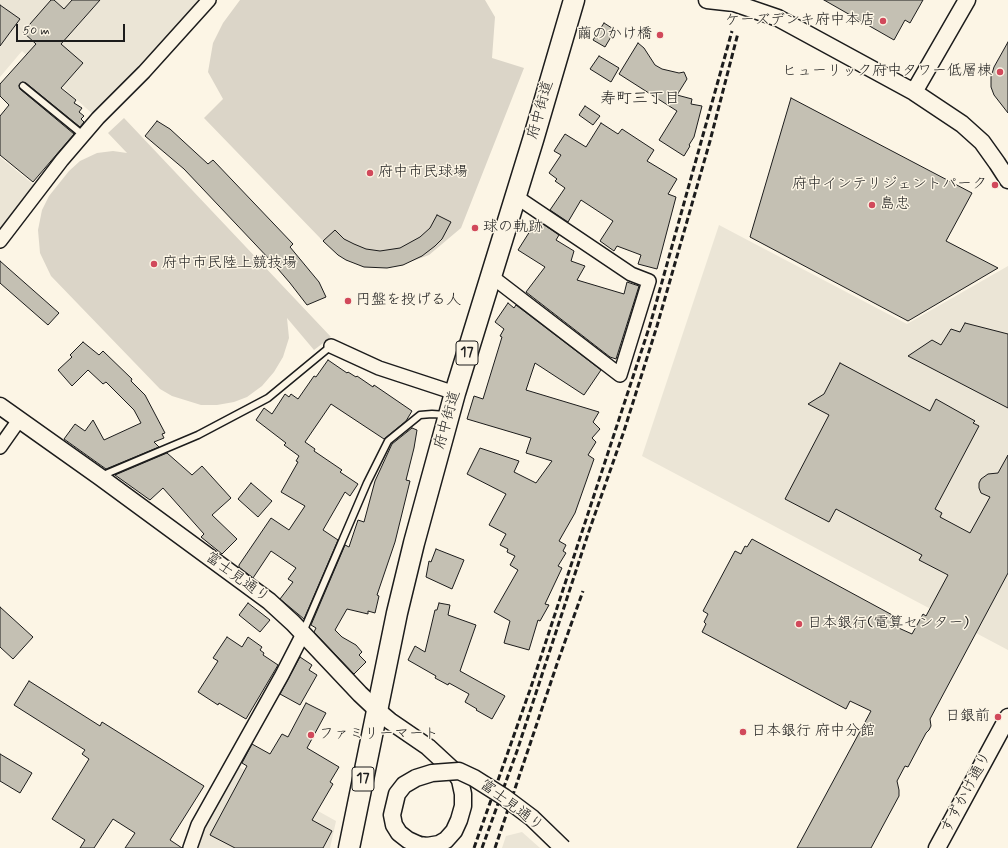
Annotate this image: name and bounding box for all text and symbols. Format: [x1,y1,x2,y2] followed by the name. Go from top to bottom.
[725,12,875,30] place label: ケーズデンキ府中本店
[18,16,127,42] scale bar
[878,16,888,26] marker: ケーズデンキ府中本店
[23,23,50,39] text: 50 m
[577,26,652,44] place label: 繭のかけ橋
[655,30,665,40] marker: 繭のかけ橋
[782,63,992,81] place label: ヒューリック府中タワー低層棟
[995,67,1005,77] marker: ヒューリック府中タワー低層棟
[524,79,558,141] street label: 府中街道
[600,90,680,110] district label: 寿町三丁目
[378,164,468,182] place label: 府中市民球場
[365,168,375,178] marker: 府中市民球場
[792,176,987,194] place label: 府中インテリジェントパーク
[990,180,1000,190] marker: 府中インテリジェントパーク
[880,196,910,214] place label: 島忠
[867,200,877,210] marker: 島忠
[483,219,543,237] place label: 球の軌跡
[470,223,480,233] marker: 球の軌跡
[162,255,297,273] place label: 府中市民陸上競技場
[149,259,159,269] marker: 府中市民陸上競技場
[356,292,461,310] place label: 円盤を投げる人
[343,296,353,306] marker: 円盤を投げる人
[456,341,478,365] road number: 17
[431,389,465,451] street label: 府中街道
[201,549,273,607] street label: 富士見通り
[807,615,969,633] place label: 日本銀行(電算センター)
[794,619,804,629] marker: 日本銀行(電算センター)
[945,708,990,726] place label: 日銀前
[993,712,1003,722] marker: 日銀前
[751,723,875,741] place label: 日本銀行 府中分館
[319,726,439,744] place label: ファミリーマート
[738,727,748,737] marker: 日本銀行 府中分館
[306,730,316,740] marker: ファミリーマート
[938,749,996,837] street label: すずかけ通り
[352,767,374,791] road number: 17
[476,776,546,836] street label: 富士見通り

